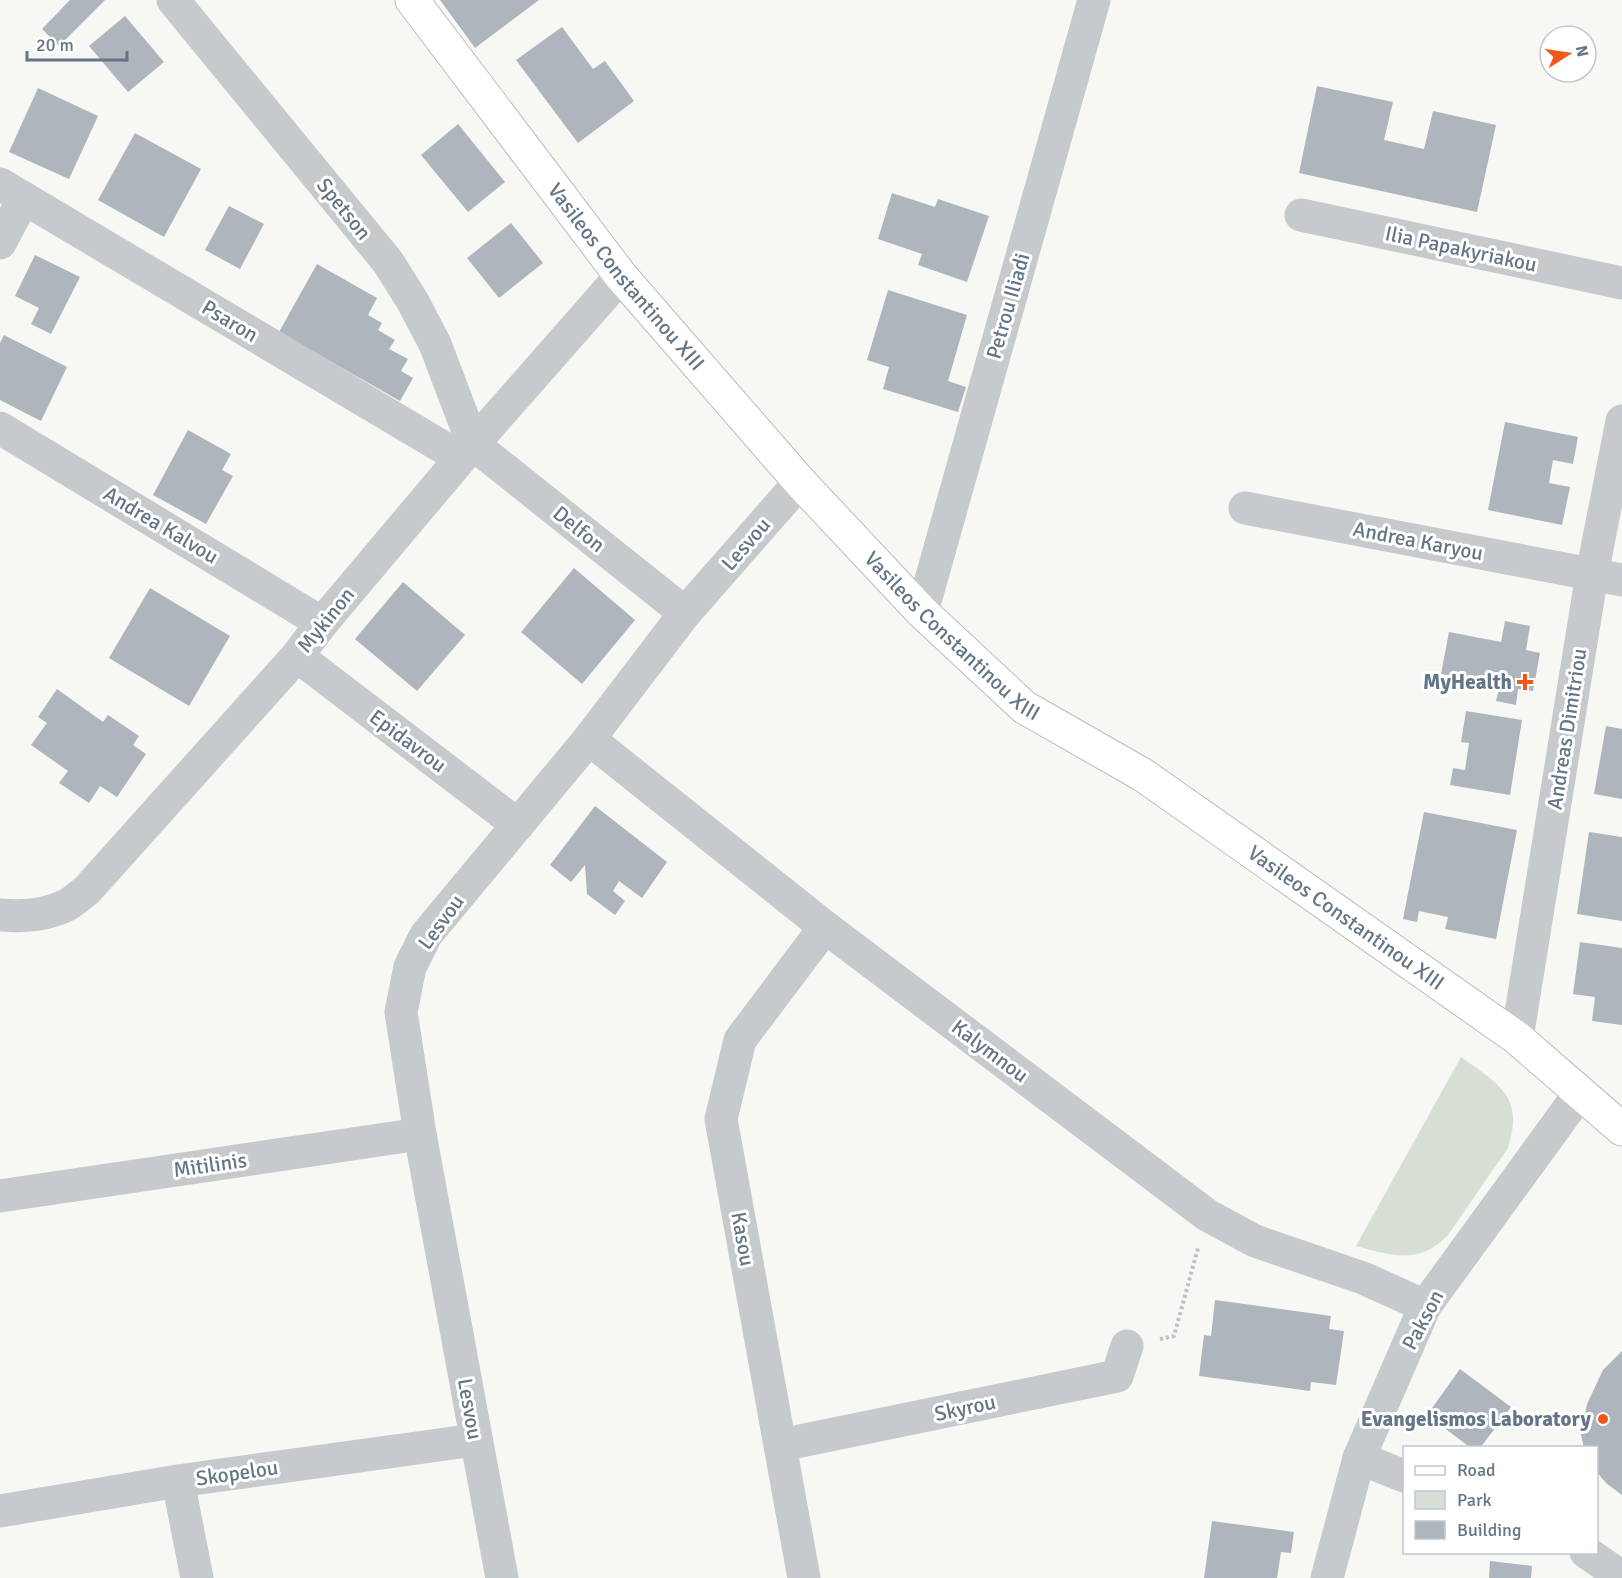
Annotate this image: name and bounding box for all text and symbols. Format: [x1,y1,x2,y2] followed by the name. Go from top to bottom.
[27,24,128,62] scale bar
[1538,24,1598,84] north arrow
[36,34,74,56] text: 20 m
[1571,44,1593,59] text: N
[311,173,377,245] street label: Spetson
[542,178,710,376] street label: Vasileos Constantinou XIII
[1383,220,1539,278] street label: Ilia Papakyriakou
[981,250,1035,362] street label: Petrou Iliadi
[197,294,263,348] street label: Psaron
[99,481,223,569] street label: Andrea Kalvou
[548,500,610,558] street label: Delfon
[716,512,776,576] street label: Lesvou
[1351,516,1485,566] street label: Andrea Karyou
[859,546,1045,726] street label: Vasileos Constantinou XIII
[292,582,360,658] street label: Mykinon
[1541,647,1593,811] street label: Andreas Dimitriou
[1423,669,1512,695] place label: MyHealth
[1516,673,1534,691] marker: MyHealth
[364,704,452,778] street label: Epidavrou
[1243,840,1449,996] street label: Vasileos Constantinou XIII
[412,889,470,955] street label: Lesvou
[946,1014,1034,1088] street label: Kalymnou
[172,1147,248,1183] street label: Mitilinis
[725,1210,761,1268] street label: Kasou
[1396,1286,1450,1354] street label: Pakson
[452,1376,488,1442] street label: Lesvou
[932,1389,998,1427] street label: Skyrou
[1361,1406,1592,1432] place label: Evangelismos Laboratory
[1596,1412,1610,1426] marker: Evangelismos Laboratory
[1403,1446,1598,1554] legend
[194,1454,280,1492] street label: Skopelou
[1457,1459,1496,1481] text: Road
[1457,1489,1492,1511] text: Park
[1457,1519,1521,1541] text: Building

